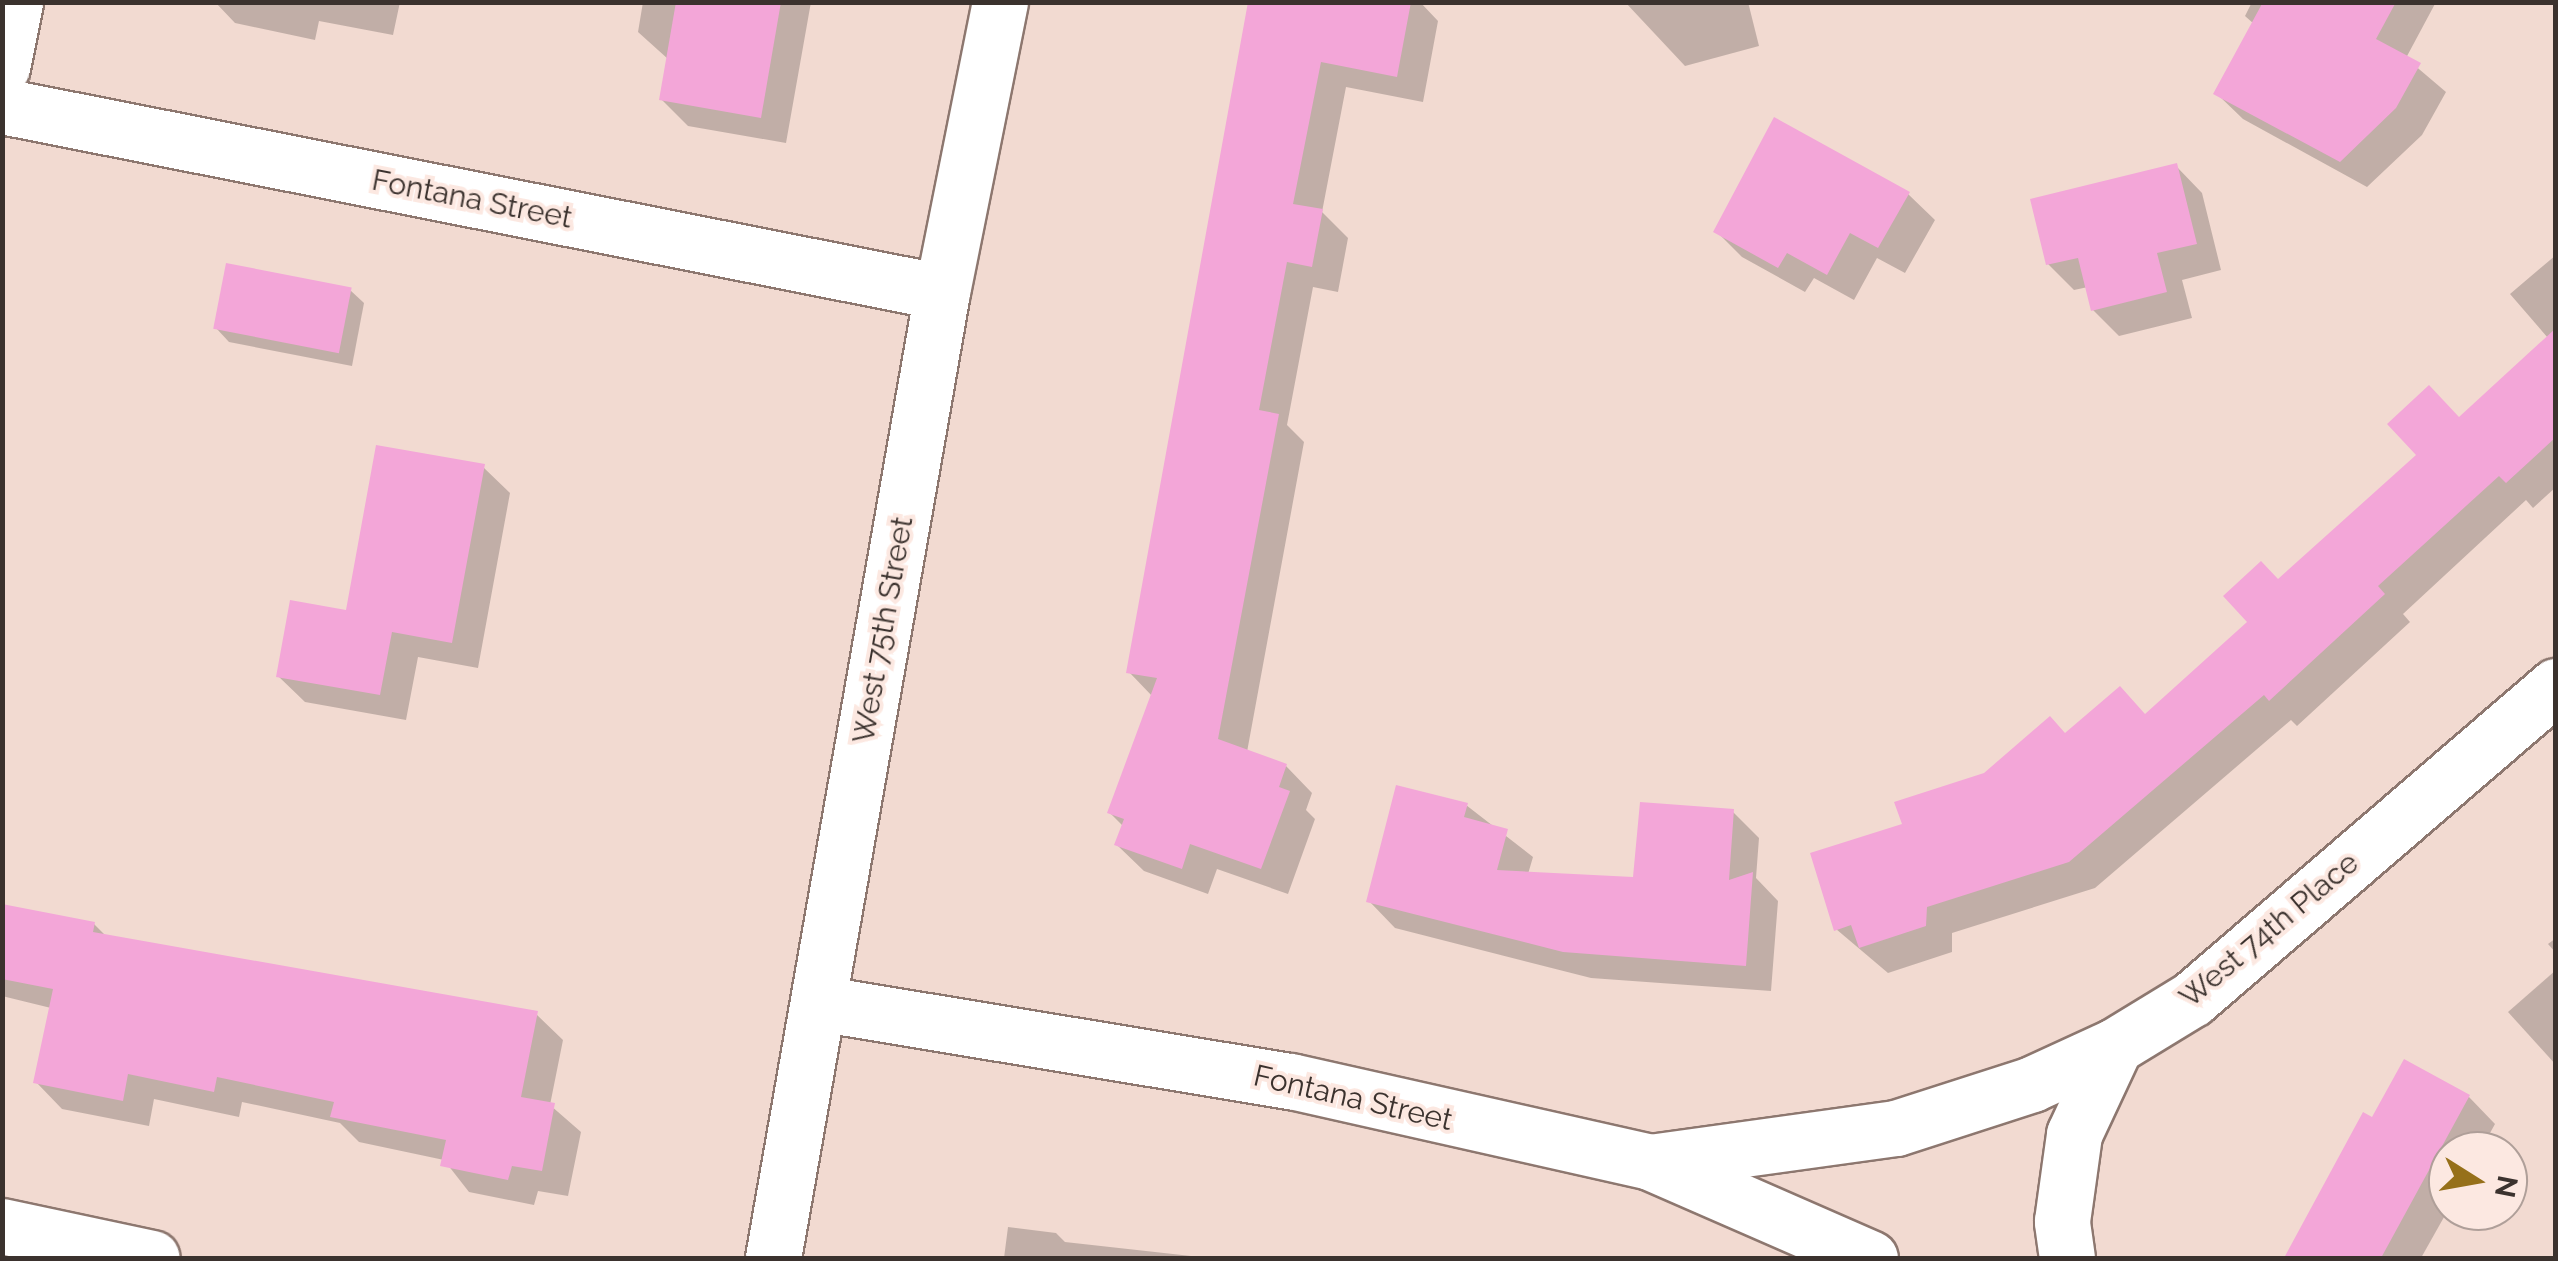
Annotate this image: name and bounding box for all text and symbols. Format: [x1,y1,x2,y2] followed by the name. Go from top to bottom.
[369,162,575,236] street label: Fontana Street
[845,514,921,746] street label: West 75th Street
[2172,845,2366,1015] street label: West 74th Place
[1250,1058,1456,1138] street label: Fontana Street
[2428,1131,2528,1231] north arrow
[2488,1173,2524,1200] text: N

